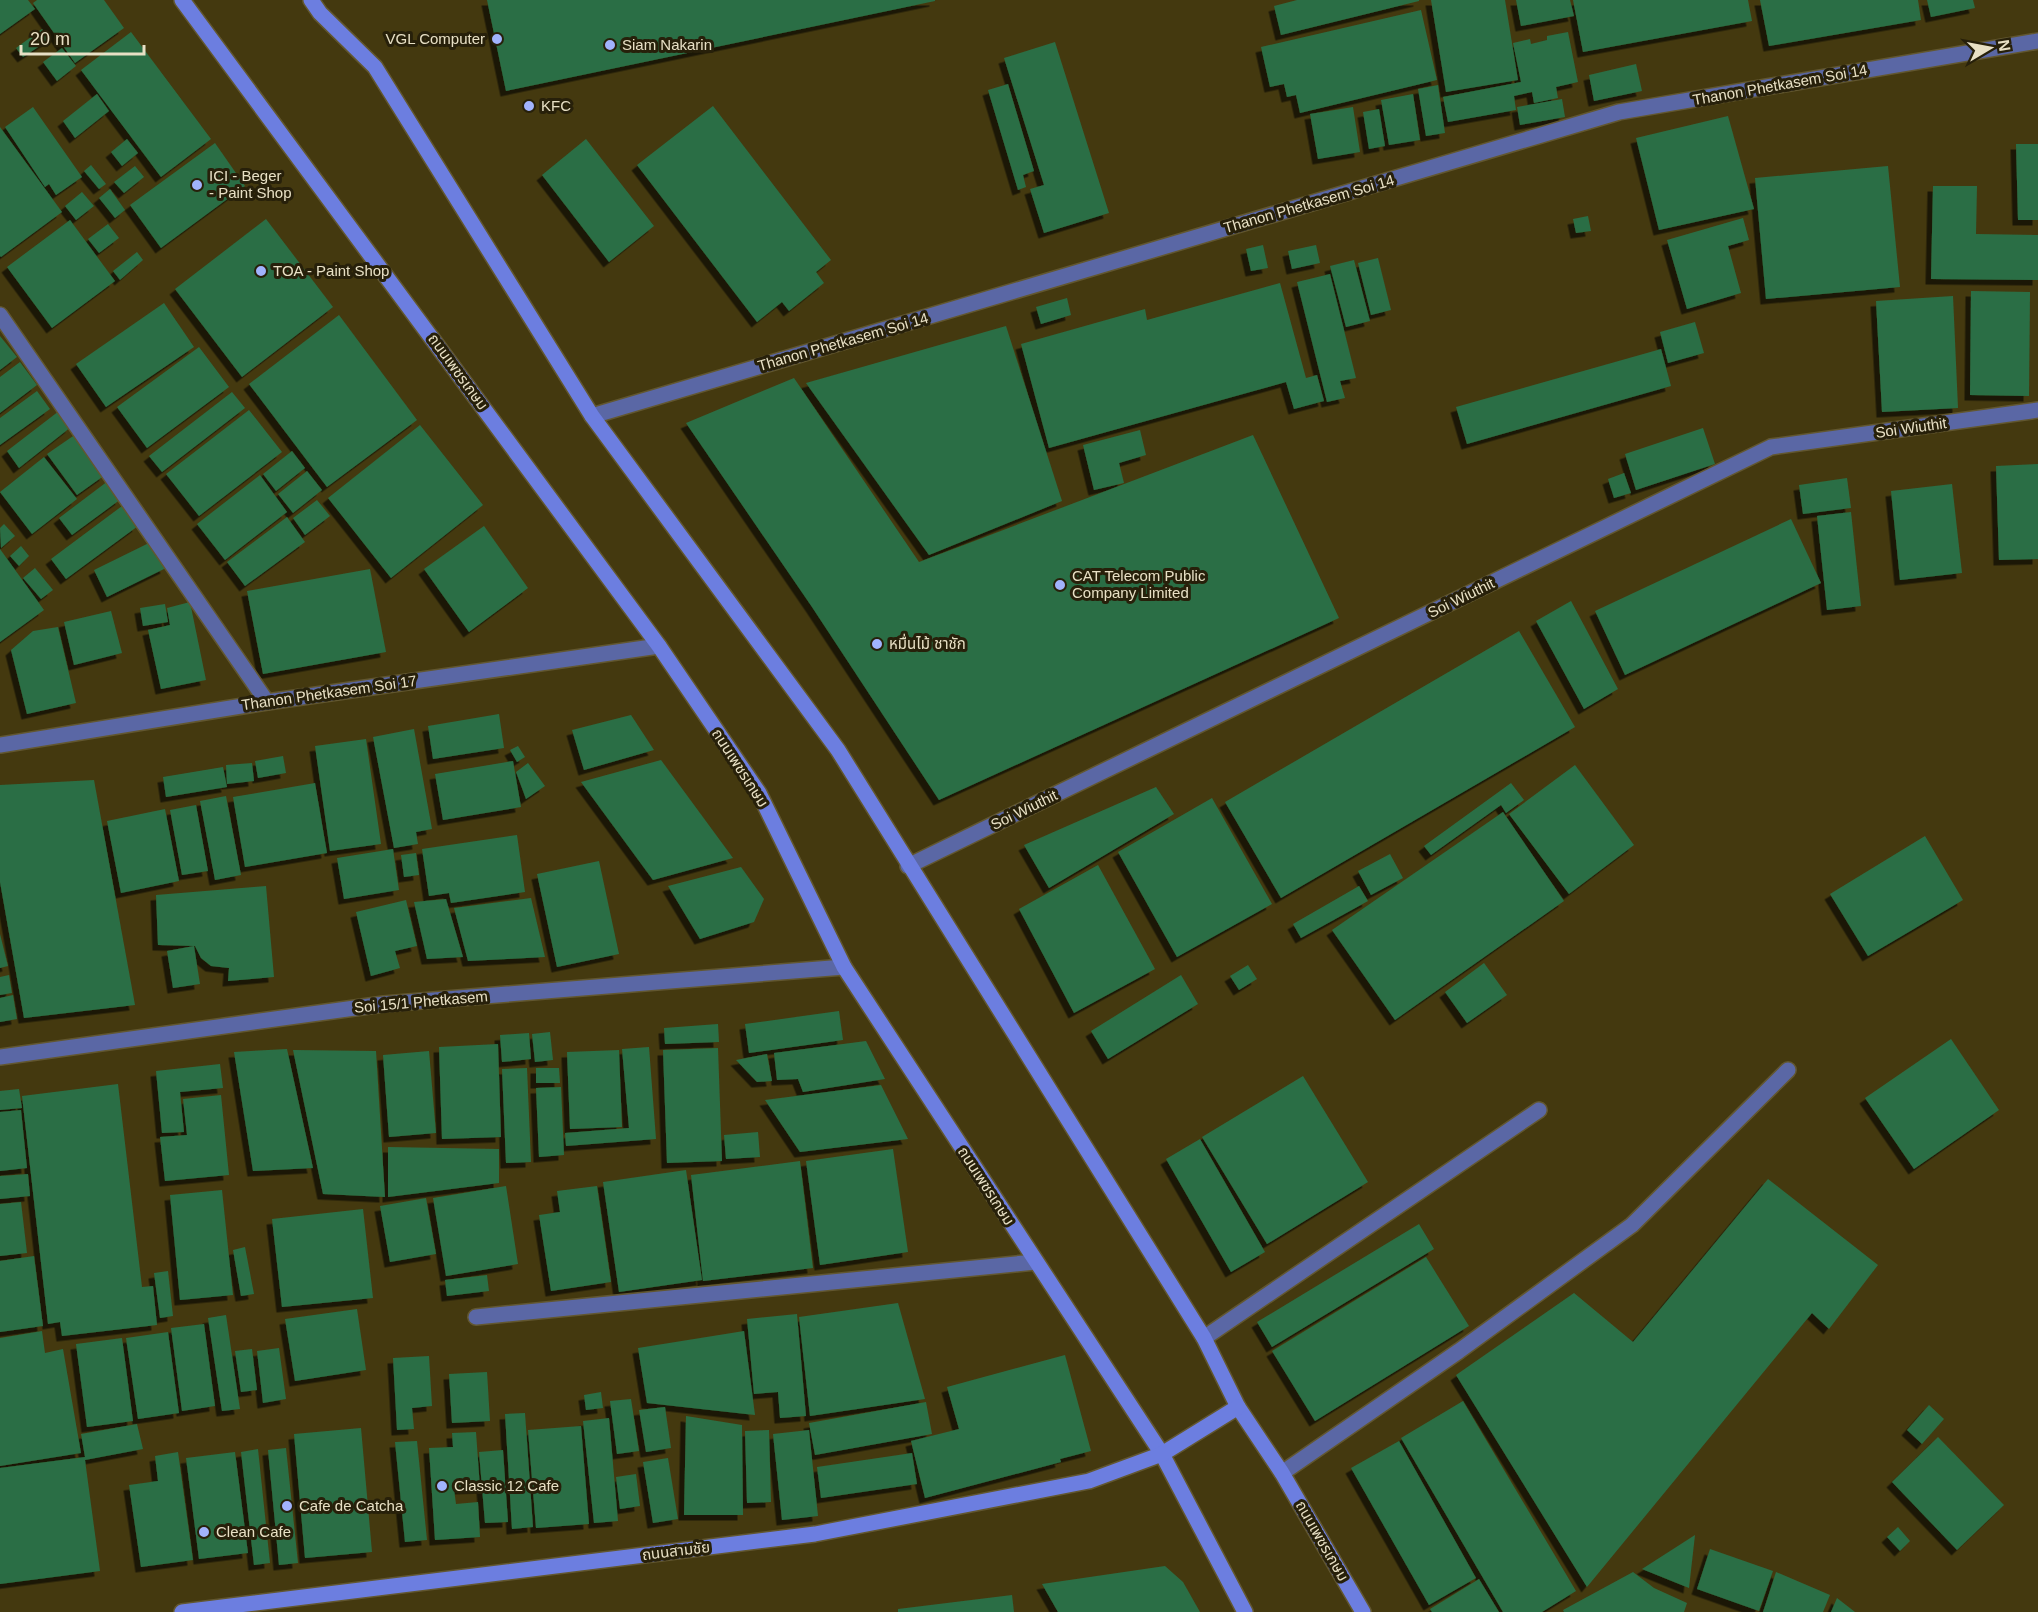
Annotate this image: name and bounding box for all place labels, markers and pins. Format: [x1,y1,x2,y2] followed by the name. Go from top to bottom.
[386,30,485,47] place label: VGL Computer
[490,32,504,46] marker: VGL Computer
[622,36,712,53] place label: Siam Nakarin
[603,38,617,52] marker: Siam Nakarin
[541,97,571,114] place label: KFC
[522,99,536,113] marker: KFC
[209,167,292,201] place label: ICI - Beger - Paint Shop
[190,178,204,192] marker: ICI - Beger - Paint Shop
[273,262,389,279] place label: TOA - Paint Shop
[254,264,268,278] marker: TOA - Paint Shop
[1072,567,1206,601] place label: CAT Telecom Public Company Limited
[1053,578,1067,592] marker: CAT Telecom Public Company Limited
[889,633,966,652] place label: หมื่นไม้ ชาชัก
[870,637,884,651] marker: หมื่นไม้ ชาชัก
[454,1477,559,1494] place label: Classic 12 Cafe
[435,1479,449,1493] marker: Classic 12 Cafe
[299,1497,404,1514] place label: Cafe de Catcha
[280,1499,294,1513] marker: Cafe de Catcha
[216,1523,291,1540] place label: Clean Cafe
[197,1525,211,1539] marker: Clean Cafe

